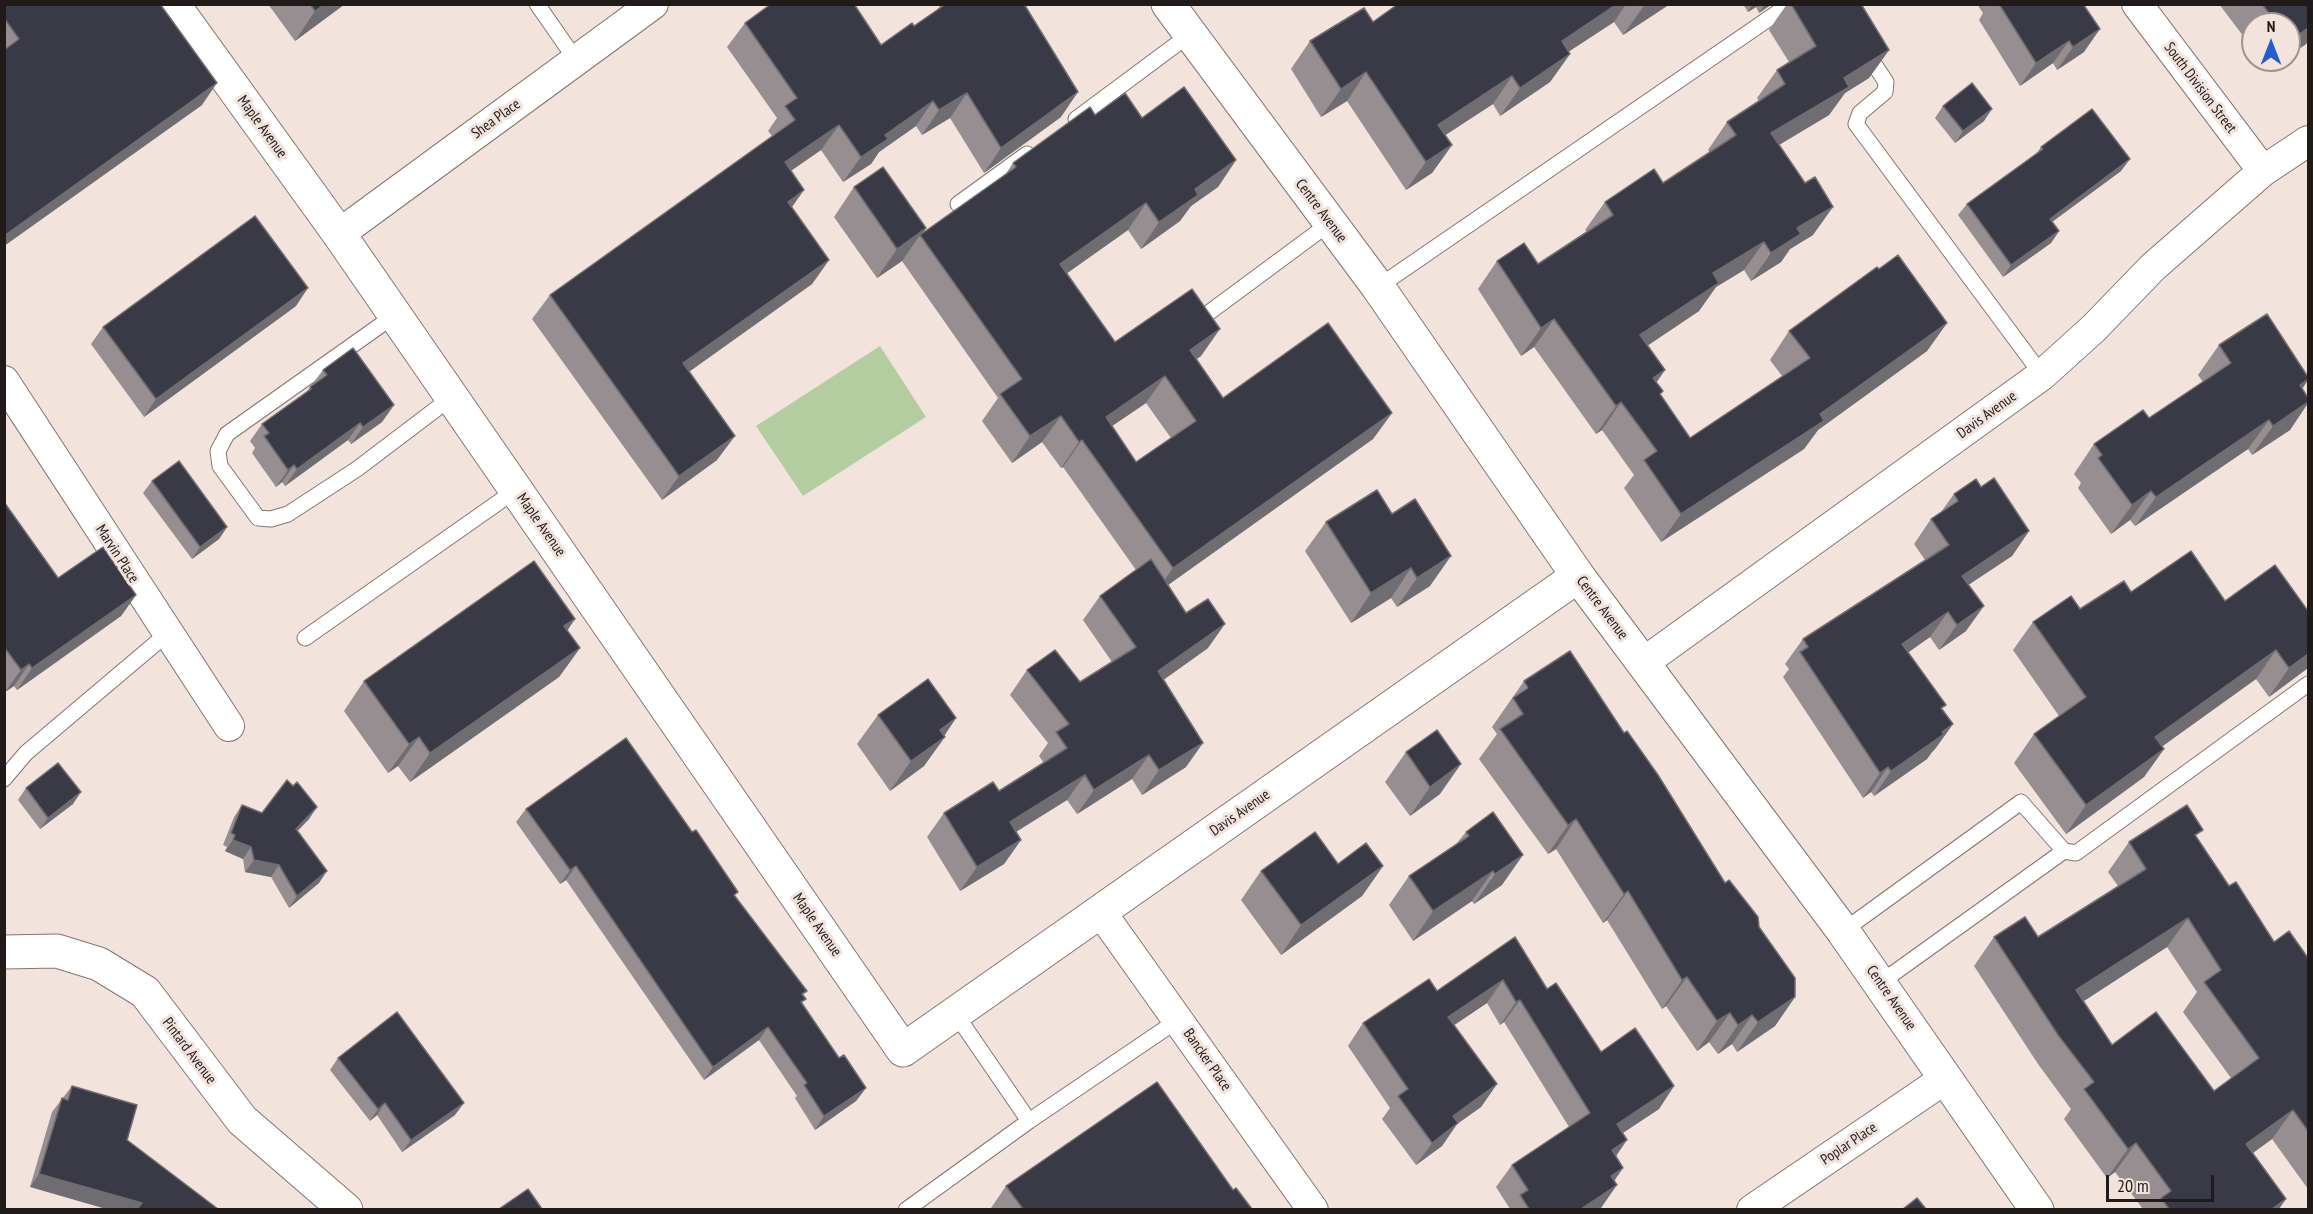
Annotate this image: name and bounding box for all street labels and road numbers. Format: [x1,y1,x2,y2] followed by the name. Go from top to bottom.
[2160,39,2240,137] street label: South Division Street
[233,92,291,162] street label: Maple Avenue
[468,95,524,143] street label: Shea Place
[1291,176,1351,246] street label: Centre Avenue
[1954,387,2020,443] street label: Davis Avenue
[513,490,569,560] street label: Maple Avenue
[91,521,143,587] street label: Marvin Place
[1572,573,1632,643] street label: Centre Avenue
[1207,786,1273,840] street label: Davis Avenue
[789,890,845,960] street label: Maple Avenue
[1862,962,1920,1034] street label: Centre Avenue
[158,1014,220,1088] street label: Pintard Avenue
[1179,1025,1235,1095] street label: Bancker Place
[1818,1119,1880,1169] street label: Poplar Place

